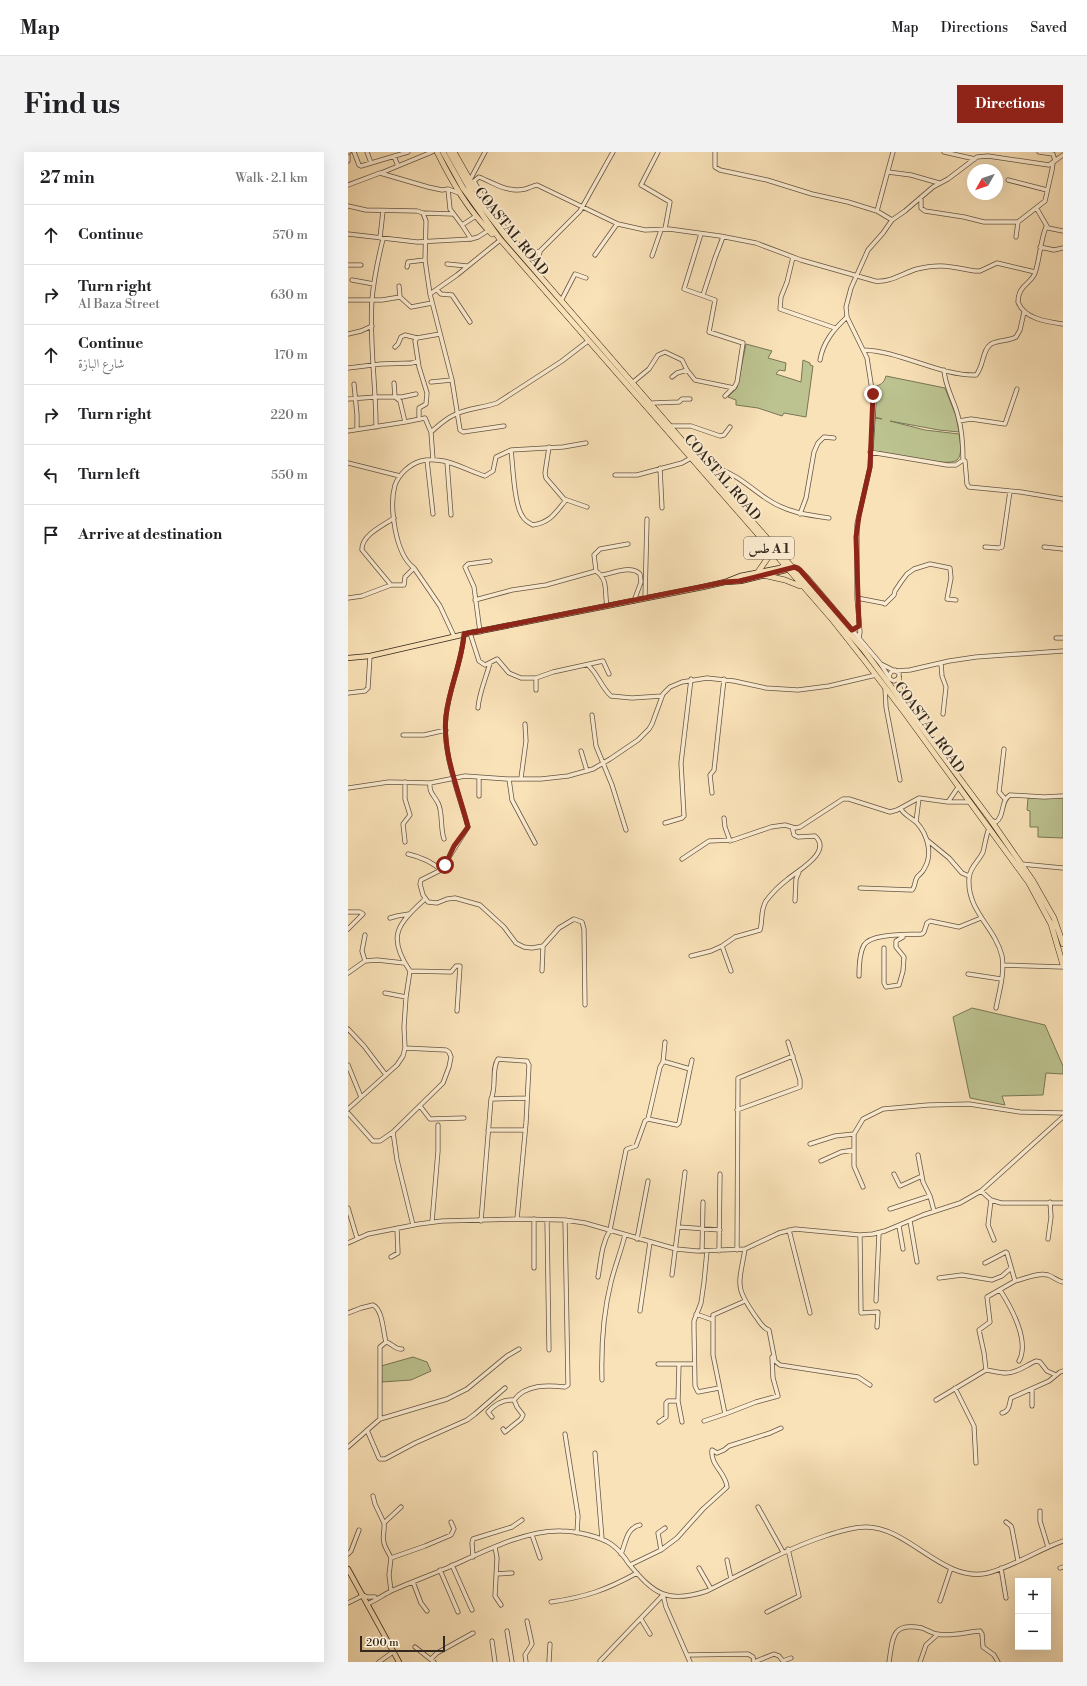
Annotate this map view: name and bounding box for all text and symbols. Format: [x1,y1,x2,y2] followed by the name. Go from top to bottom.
[20,16,60,40] text: Map
[891,19,919,37] text: Map
[941,19,1008,37] text: Directions
[1030,19,1067,37] text: Saved
[957,85,1063,123] button: Directions
[24,87,120,122] text: Find us
[967,164,1003,200] north arrow
[40,167,95,189] text: 27 min
[235,170,308,186] text: Walk · 2.1 km
[470,184,553,280] street label: COASTAL ROAD
[40,224,62,246] icon: ahead
[78,225,143,244] text: Continue
[272,227,308,243] text: 570 m
[78,277,152,296] text: Turn right
[40,284,62,306] icon: right
[270,287,308,303] text: 630 m
[78,296,160,312] text: Al Baza Street
[78,334,143,353] text: Continue
[40,344,62,366] icon: ahead
[274,347,308,363] text: 170 m
[78,356,124,372] text: شارع البازة
[864,385,882,403] route end
[40,404,62,426] icon: right
[78,405,152,424] text: Turn right
[270,407,308,423] text: 220 m
[680,431,765,525] street label: COASTAL ROAD
[40,464,62,486] icon: left
[78,465,140,484] text: Turn left
[271,467,308,483] text: 550 m
[40,524,62,546] icon: arrive
[78,525,222,544] text: Arrive at destination
[744,537,794,559] road number: طس A 1
[890,678,969,777] street label: COASTAL ROAD
[436,856,454,874] route start
[1015,1578,1051,1650] map controls
[1015,1578,1051,1614] button: +
[1015,1614,1051,1650] button: −
[360,1634,445,1653] scale bar
[366,1636,399,1650] text: 200 m

